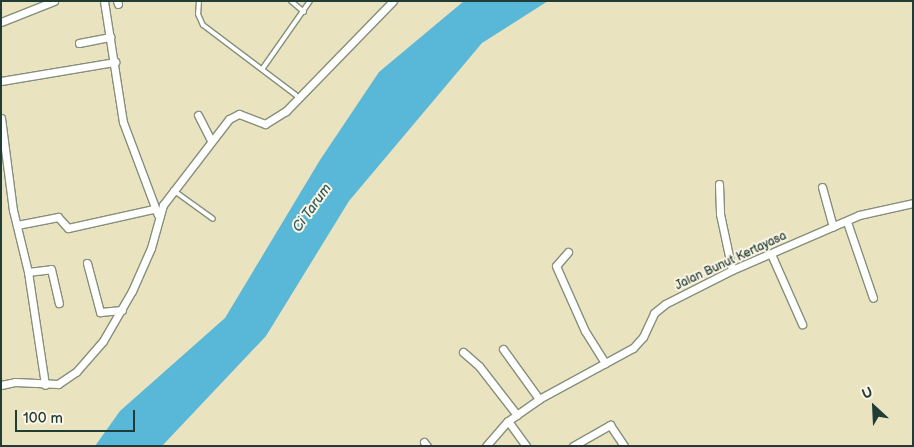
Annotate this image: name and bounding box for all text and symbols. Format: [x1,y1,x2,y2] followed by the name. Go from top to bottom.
[289,181,335,235] water label: Ci Tarum
[673,229,789,293] street label: Jalan Bunut Kertayasa
[849,382,899,432] north arrow
[859,383,876,403] text: U
[18,400,138,432] scale bar
[23,409,63,428] text: 100 m

